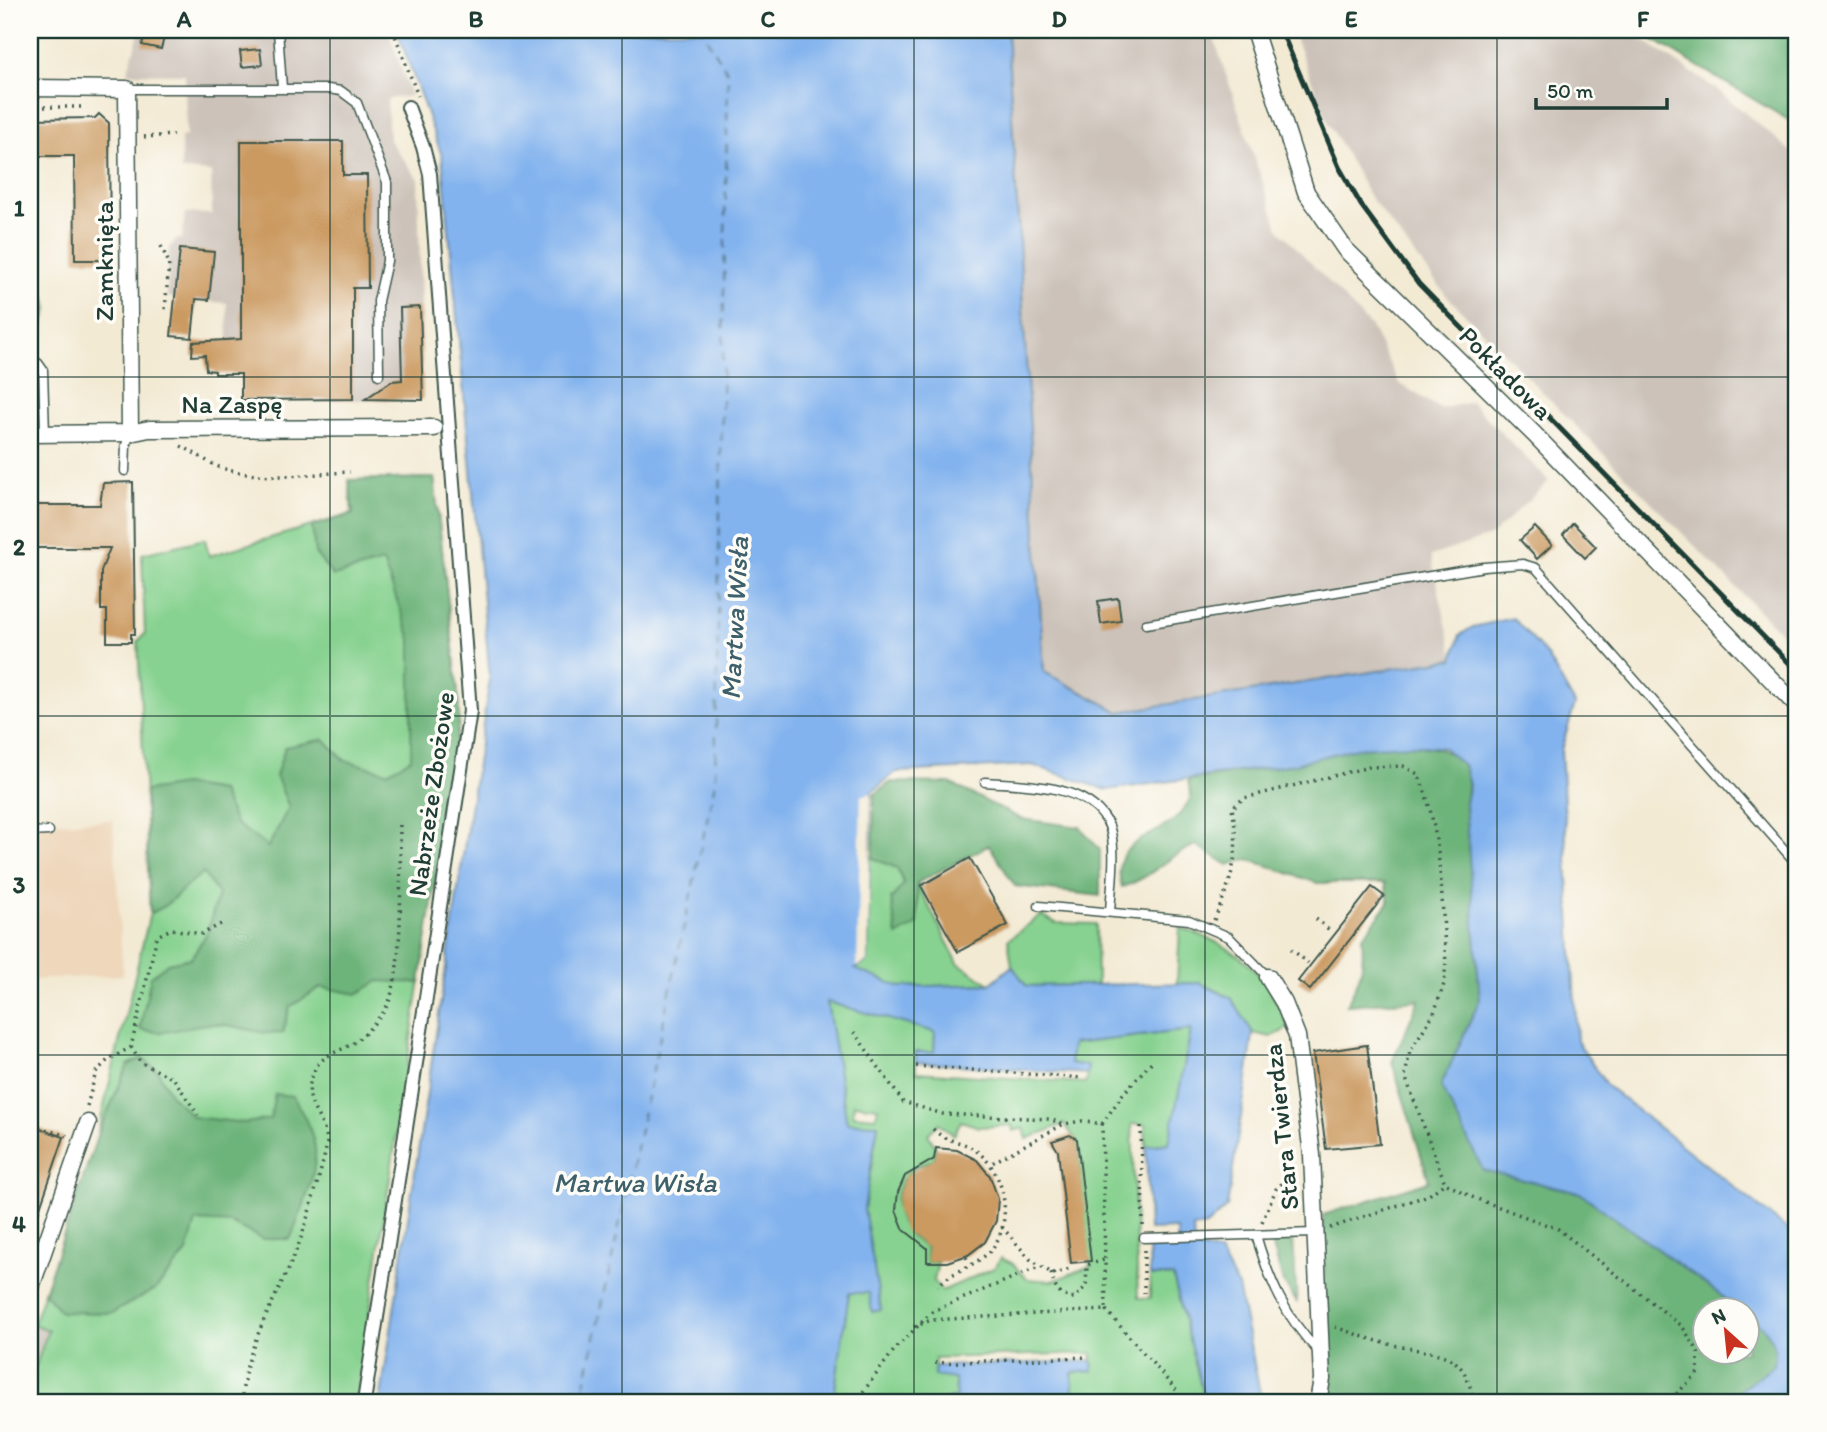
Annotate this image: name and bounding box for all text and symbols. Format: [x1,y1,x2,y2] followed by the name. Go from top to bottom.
[176,5,192,33] text: A
[469,5,484,33] text: B
[761,5,776,33] text: C
[1051,5,1067,33] text: D
[1345,5,1358,33] text: E
[1637,5,1650,33] text: F
[1536,66,1668,110] scale bar
[1547,78,1594,103] text: 50 m
[14,194,25,222] text: 1
[88,200,120,321] street label: Zamknięta
[1452,319,1560,427] street label: Pokładowa
[181,388,283,420] street label: Na Zaspę
[13,533,26,561] text: 2
[713,535,755,700] water label: Martwa Wisła
[401,690,461,898] street label: Nabrzeże Zbożowe
[13,871,26,899] text: 3
[1256,1042,1306,1212] street label: Stara Twierdza
[553,1165,717,1199] water label: Martwa Wisła
[12,1210,26,1238] text: 4
[1690,1296,1760,1366] north arrow
[1708,1303,1729,1329] text: N

